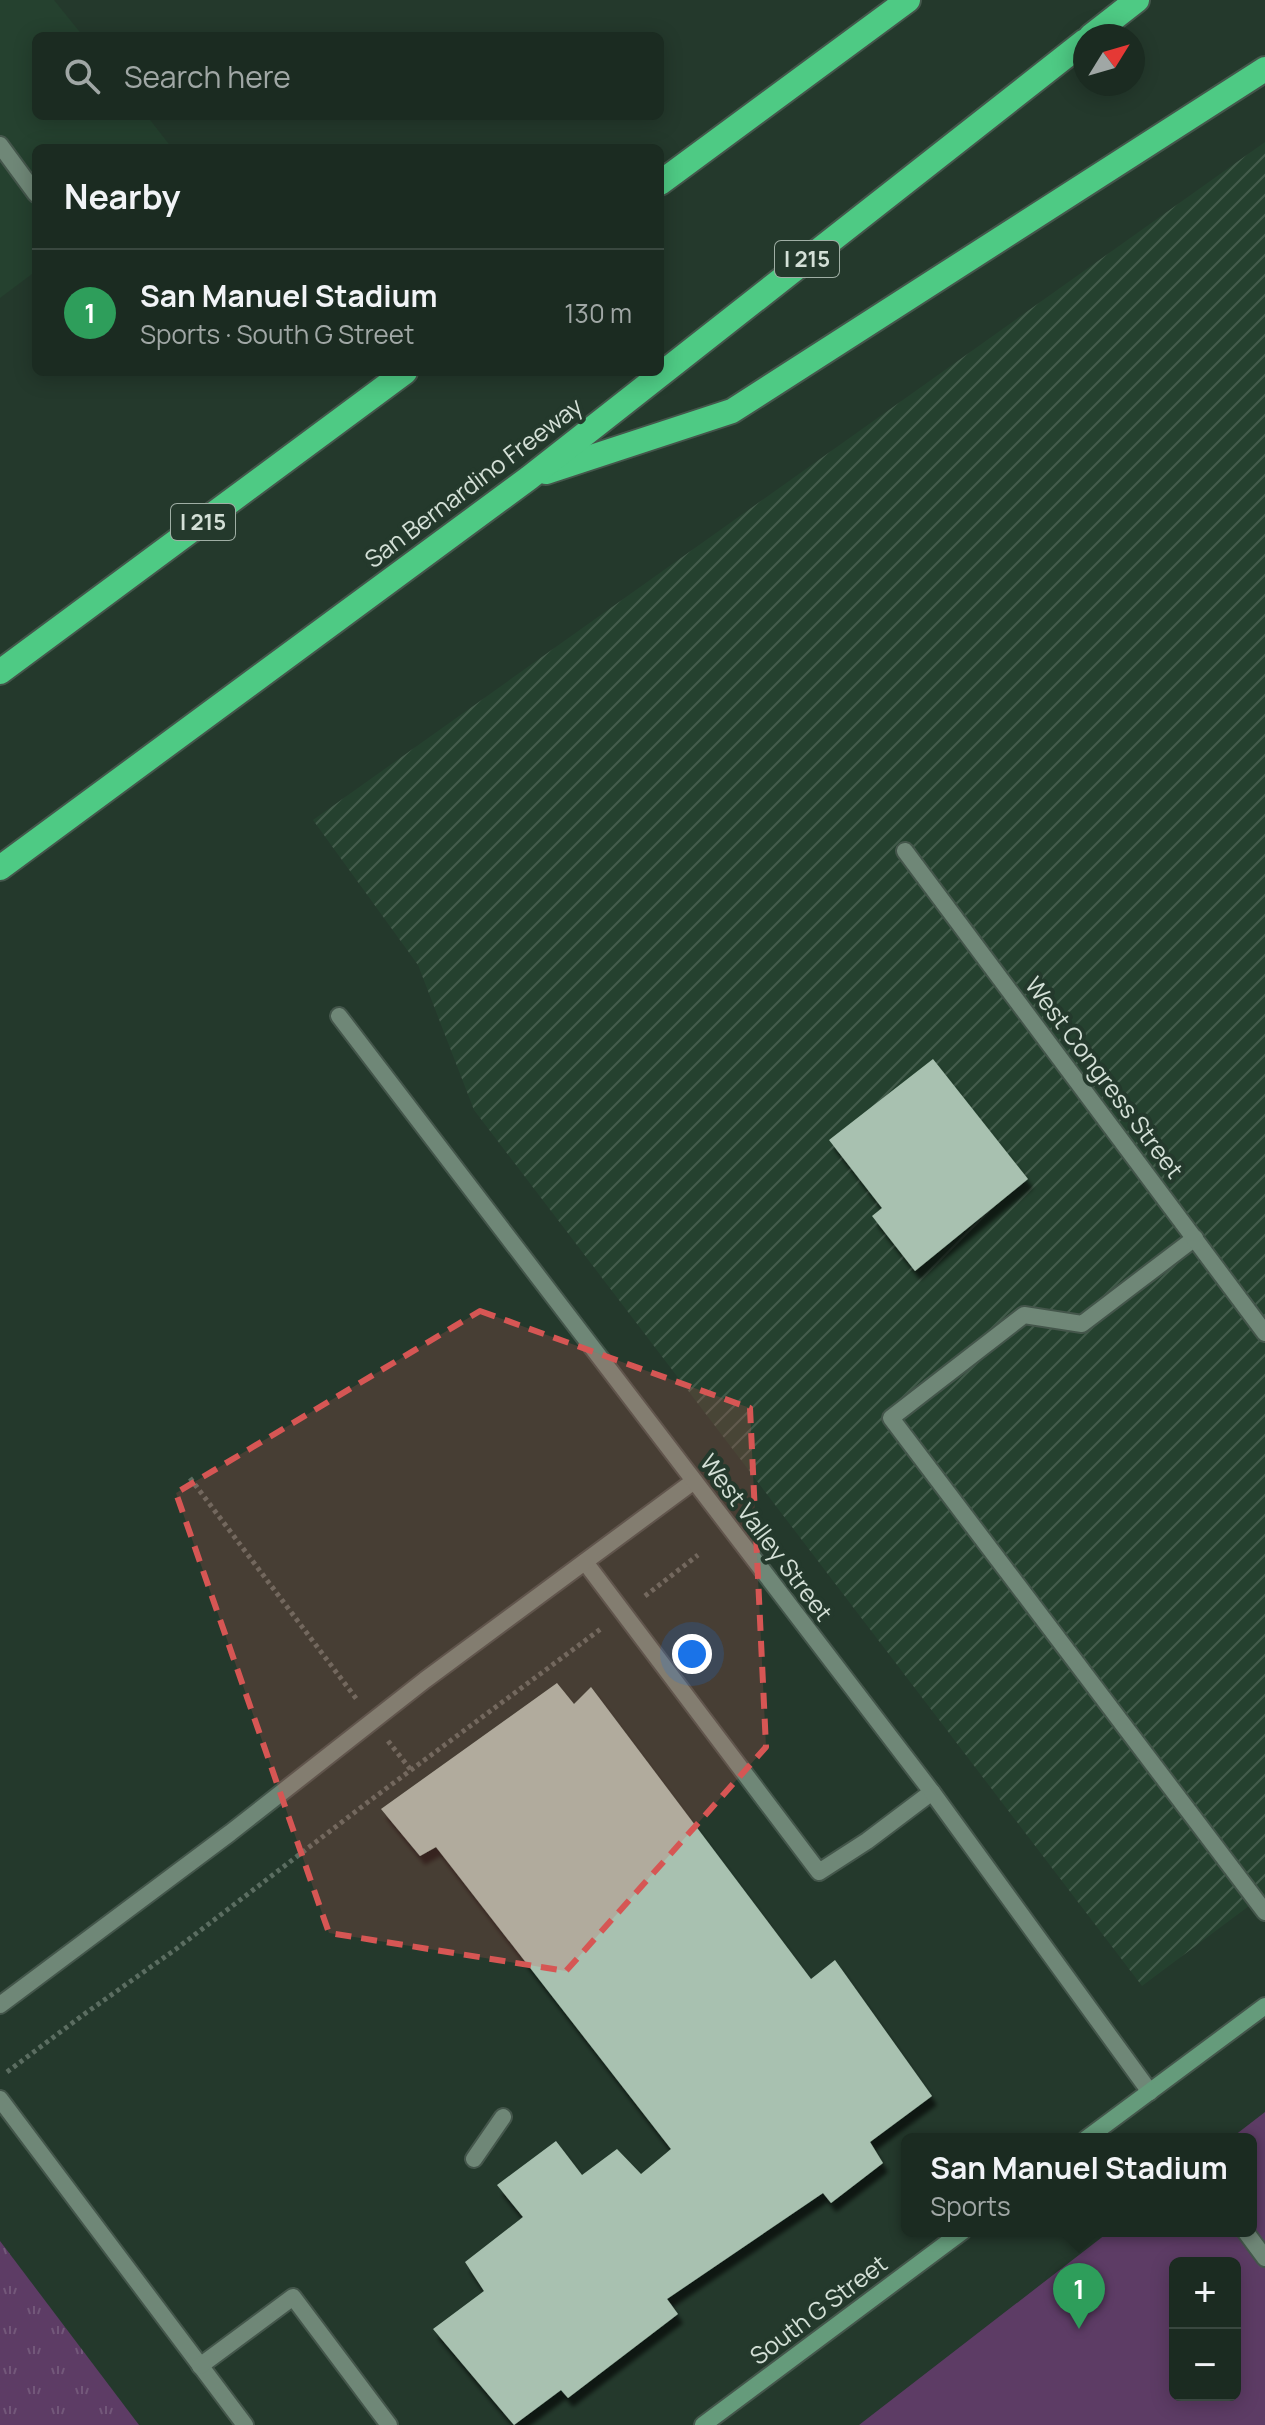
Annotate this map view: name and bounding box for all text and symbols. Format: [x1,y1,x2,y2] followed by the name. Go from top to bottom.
[1073,24,1145,96] north arrow
[32,32,664,120] search box
[60,54,104,98] icon: search
[124,56,291,97] text: Search here
[64,173,180,219] text: Nearby
[775,241,839,277] road number: I 215
[140,275,437,316] text: San Manuel Stadium
[84,295,96,331] text: 1
[564,295,632,331] text: 130 m
[140,316,414,352] text: Sports · South G Street
[357,389,589,575] street label: San Bernardino Freeway
[171,504,235,540] road number: I 215
[1018,969,1192,1185] street label: West Congress Street
[693,1447,841,1627] street label: West Valley Street
[672,1634,712,1674] your location
[901,2133,1257,2237] popup
[930,2147,1228,2188] text: San Manuel Stadium
[930,2188,1011,2224] text: Sports
[743,2246,893,2372] street label: South G Street
[1169,2257,1241,2401] map controls
[1169,2257,1241,2329] button: +
[1053,2263,1105,2329] pin: 1
[1169,2329,1241,2401] button: −

